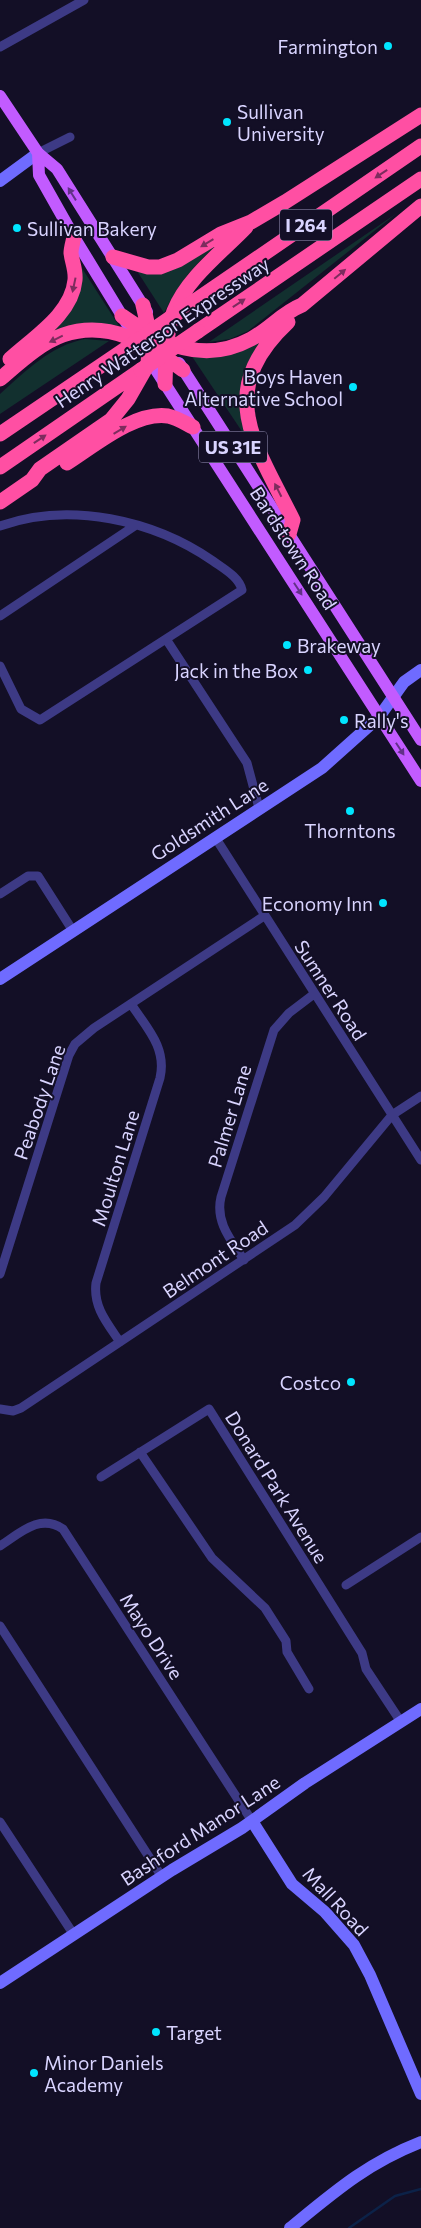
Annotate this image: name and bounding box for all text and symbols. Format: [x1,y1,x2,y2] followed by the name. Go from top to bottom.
[277,35,378,58] place label: Farmington
[382,40,394,52] marker: Farmington
[237,100,325,145] place label: Sullivan University
[221,116,233,128] marker: Sullivan University
[374,169,388,179] one-way arrow
[68,187,77,200] one-way arrow
[280,210,332,240] road number: I 264
[27,217,157,240] place label: Sullivan Bakery
[11,222,23,234] marker: Sullivan Bakery
[200,238,213,247] one-way arrow
[51,252,274,412] street label: Henry Watterson Expressway
[333,269,346,280] one-way arrow
[70,278,78,293] one-way arrow
[232,299,245,308] one-way arrow
[49,335,63,343] one-way arrow
[184,365,343,410] place label: Boys Haven Alternative School
[347,381,359,393] marker: Boys Haven Alternative School
[113,426,126,435] one-way arrow
[199,432,267,462] road number: US 31E
[33,434,47,444] one-way arrow
[246,482,342,614] street label: Bardstown Road
[274,483,282,497] one-way arrow
[293,582,303,595] one-way arrow
[297,634,381,657] place label: Brakeway
[281,639,293,651] marker: Brakeway
[174,659,298,682] place label: Jack in the Box
[302,664,314,676] marker: Jack in the Box
[354,709,409,732] place label: Rally's
[338,714,350,726] marker: Rally's
[395,742,405,755] one-way arrow
[146,773,272,865] street label: Goldsmith Lane
[344,805,356,817] marker: Thorntons
[304,819,396,842] place label: Thorntons
[262,892,373,915] place label: Economy Inn
[377,897,389,909] marker: Economy Inn
[290,936,372,1044] street label: Sumner Road
[9,1041,69,1163] street label: Peabody Lane
[202,1062,256,1170] street label: Palmer Lane
[86,1107,144,1229] street label: Moulton Lane
[158,1215,272,1303] street label: Belmont Road
[280,1371,341,1394] place label: Costco
[345,1376,357,1388] marker: Costco
[221,1407,333,1567] street label: Donard Park Avenue
[116,1589,188,1683] street label: Mayo Drive
[116,1770,284,1890] street label: Bashford Manor Lane
[298,1862,374,1940] street label: Mall Road
[166,2021,222,2044] place label: Target
[150,2026,162,2038] marker: Target
[44,2051,164,2096] place label: Minor Daniels Academy
[28,2067,40,2079] marker: Minor Daniels Academy

